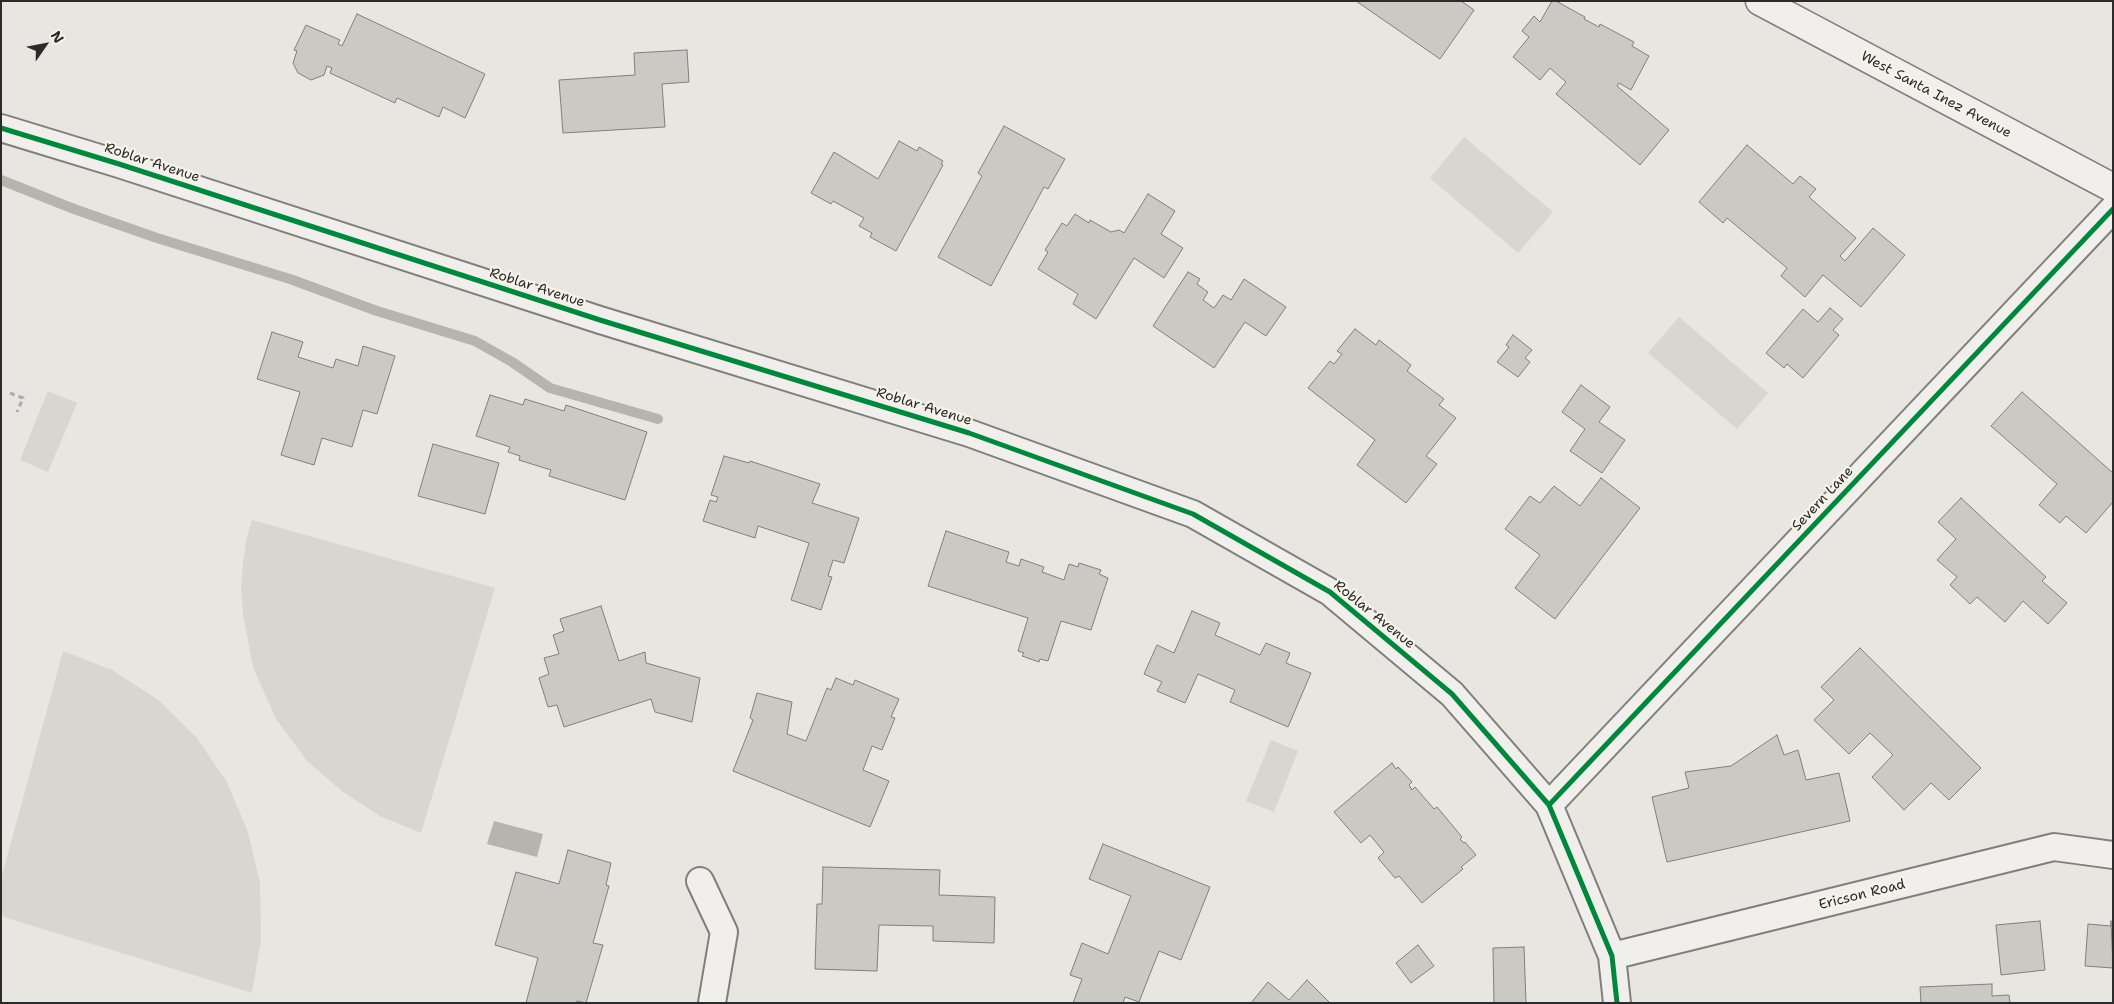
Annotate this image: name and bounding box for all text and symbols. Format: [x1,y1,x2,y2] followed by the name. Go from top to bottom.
[20,20,70,70] north arrow
[47,27,68,46] text: N
[1858,48,2014,142] street label: West Santa Inez Avenue
[102,140,202,186] street label: Roblar Avenue
[487,265,587,311] street label: Roblar Avenue
[874,384,974,430] street label: Roblar Avenue
[1789,463,1857,535] street label: Severn Lane
[1330,577,1418,653] street label: Roblar Avenue
[1817,876,1907,914] street label: Ericson Road

